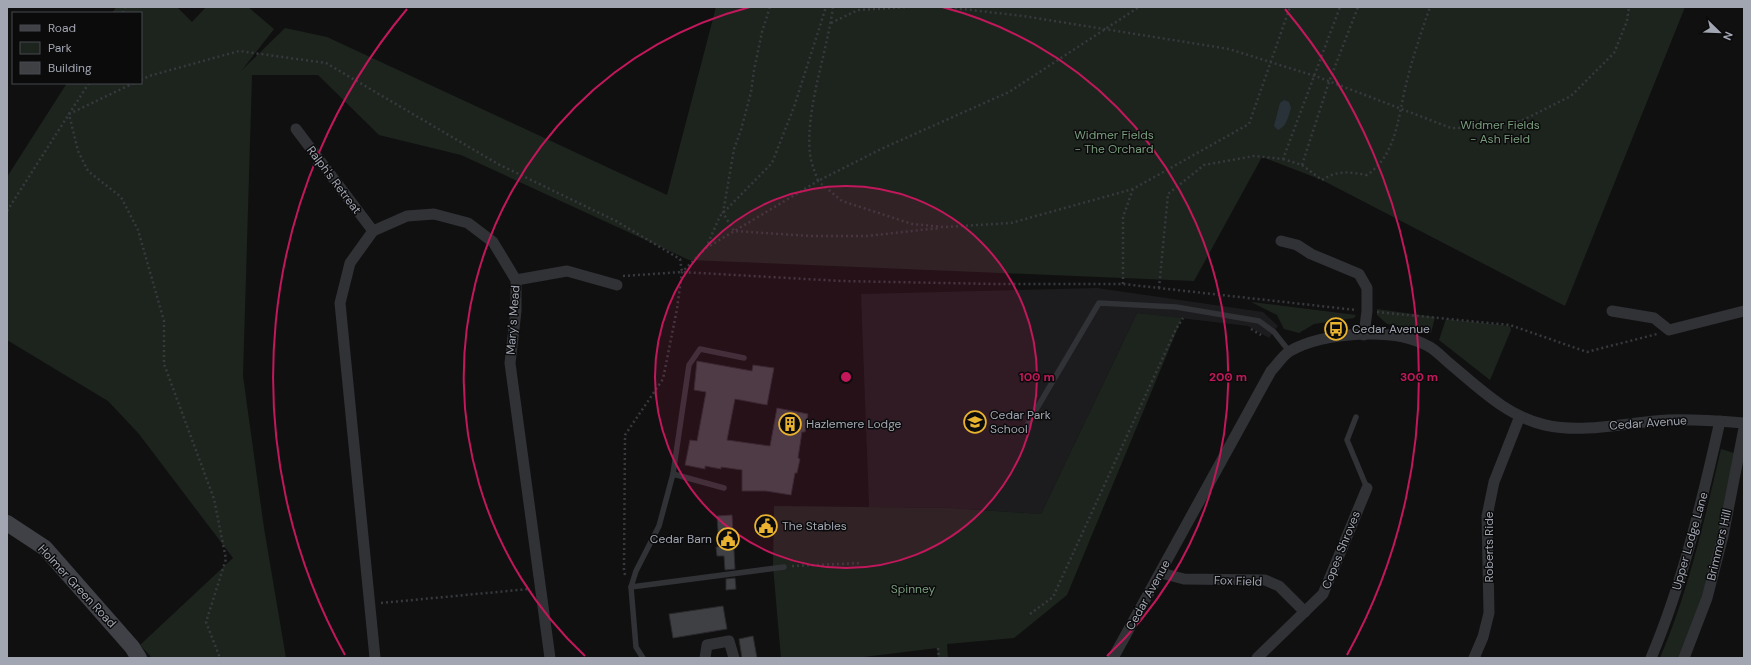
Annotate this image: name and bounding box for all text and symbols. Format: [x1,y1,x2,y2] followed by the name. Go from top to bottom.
[12,12,142,84] legend
[1699,12,1739,52] north arrow
[48,20,76,36] text: Road
[1720,29,1736,42] text: N
[48,40,72,56] text: Park
[48,60,92,76] text: Building
[1460,117,1540,147] park label: Widmer Fields - Ash Field
[1074,127,1154,157] park label: Widmer Fields - The Orchard
[303,143,365,218] street label: Ralph's Retreat
[503,285,523,355] street label: Mary's Mead
[1323,316,1349,342] bus stop icon: Cedar Avenue
[1352,321,1430,337] place label: Cedar Avenue
[1019,369,1055,385] text: 100 m
[1209,369,1247,385] text: 200 m
[1400,369,1438,385] text: 300 m
[839,370,853,384] centre of rings
[990,407,1051,437] place label: Cedar Park School
[962,409,988,435] school or university icon: Cedar Park School
[777,411,803,437] building icon: Hazlemere Lodge
[1609,412,1688,434] street label: Cedar Avenue
[806,416,902,432] place label: Hazlemere Lodge
[1668,490,1712,592] street label: Upper Lodge Lane
[1703,508,1735,582] street label: Brimmers Hill
[1318,509,1364,591] street label: Copes Shroves
[1481,511,1497,582] street label: Roberts Ride
[753,513,779,539] public building icon: The Stables
[782,518,847,534] place label: The Stables
[715,526,741,552] public building icon: Cedar Barn
[650,531,712,547] place label: Cedar Barn
[34,541,120,631] street label: Holmer Green Road
[1122,557,1174,633] street label: Cedar Avenue
[1213,572,1263,590] street label: Fox Field
[891,581,936,597] park label: Spinney

